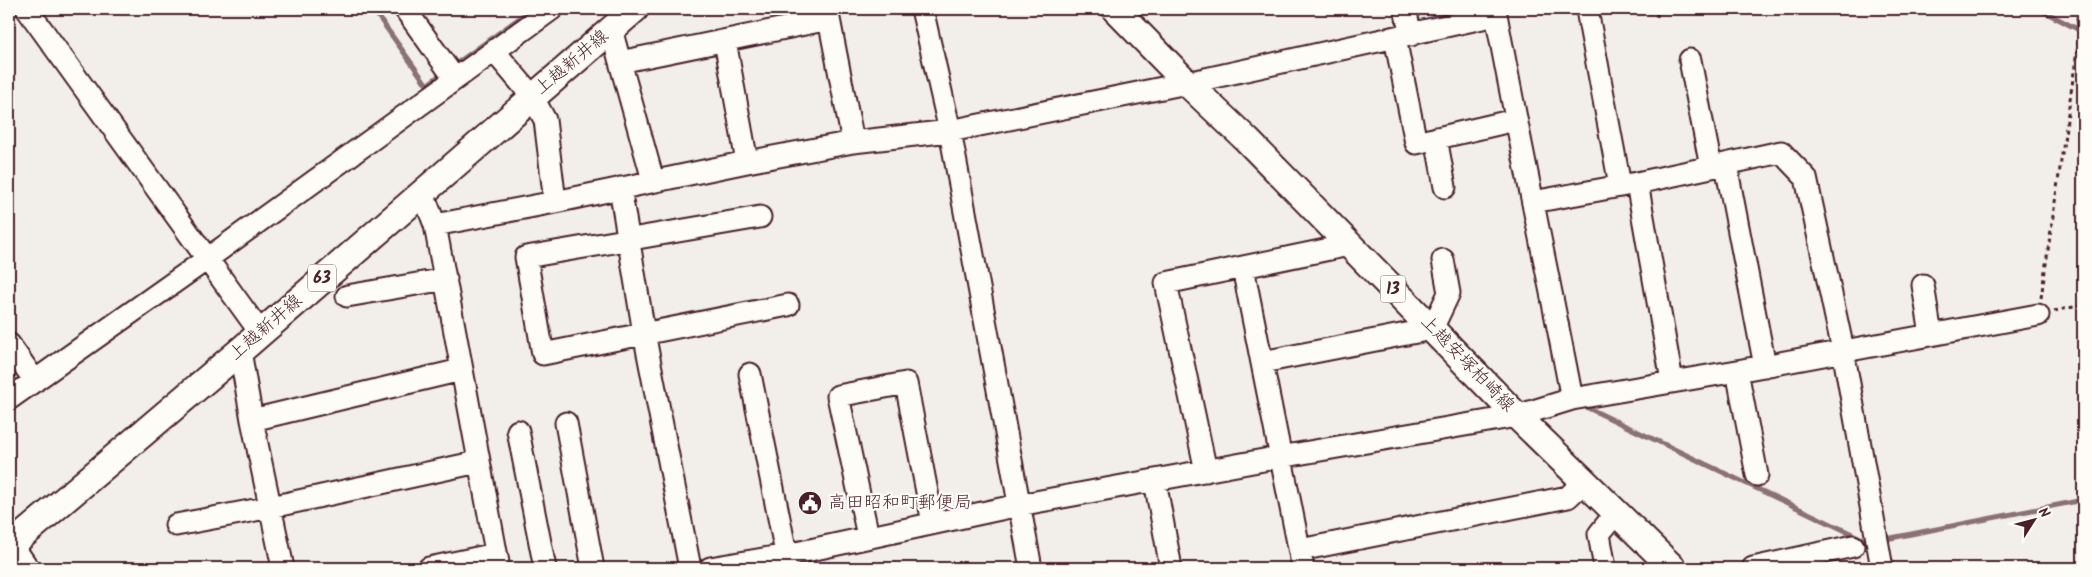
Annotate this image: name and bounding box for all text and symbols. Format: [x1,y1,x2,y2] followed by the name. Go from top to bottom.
[528,23,616,103] street label: 上越新井線
[308,264,336,292] road number: 63
[1380,276,1406,302] road number: 13
[223,288,309,368] street label: 上越新井線
[1413,309,1521,419] street label: 上越安塚柏崎線
[828,489,972,518] place label: 高田昭和町郵便局
[797,490,823,516] public building icon: 高田昭和町郵便局
[2010,494,2060,544] north arrow
[2032,503,2055,523] text: N

